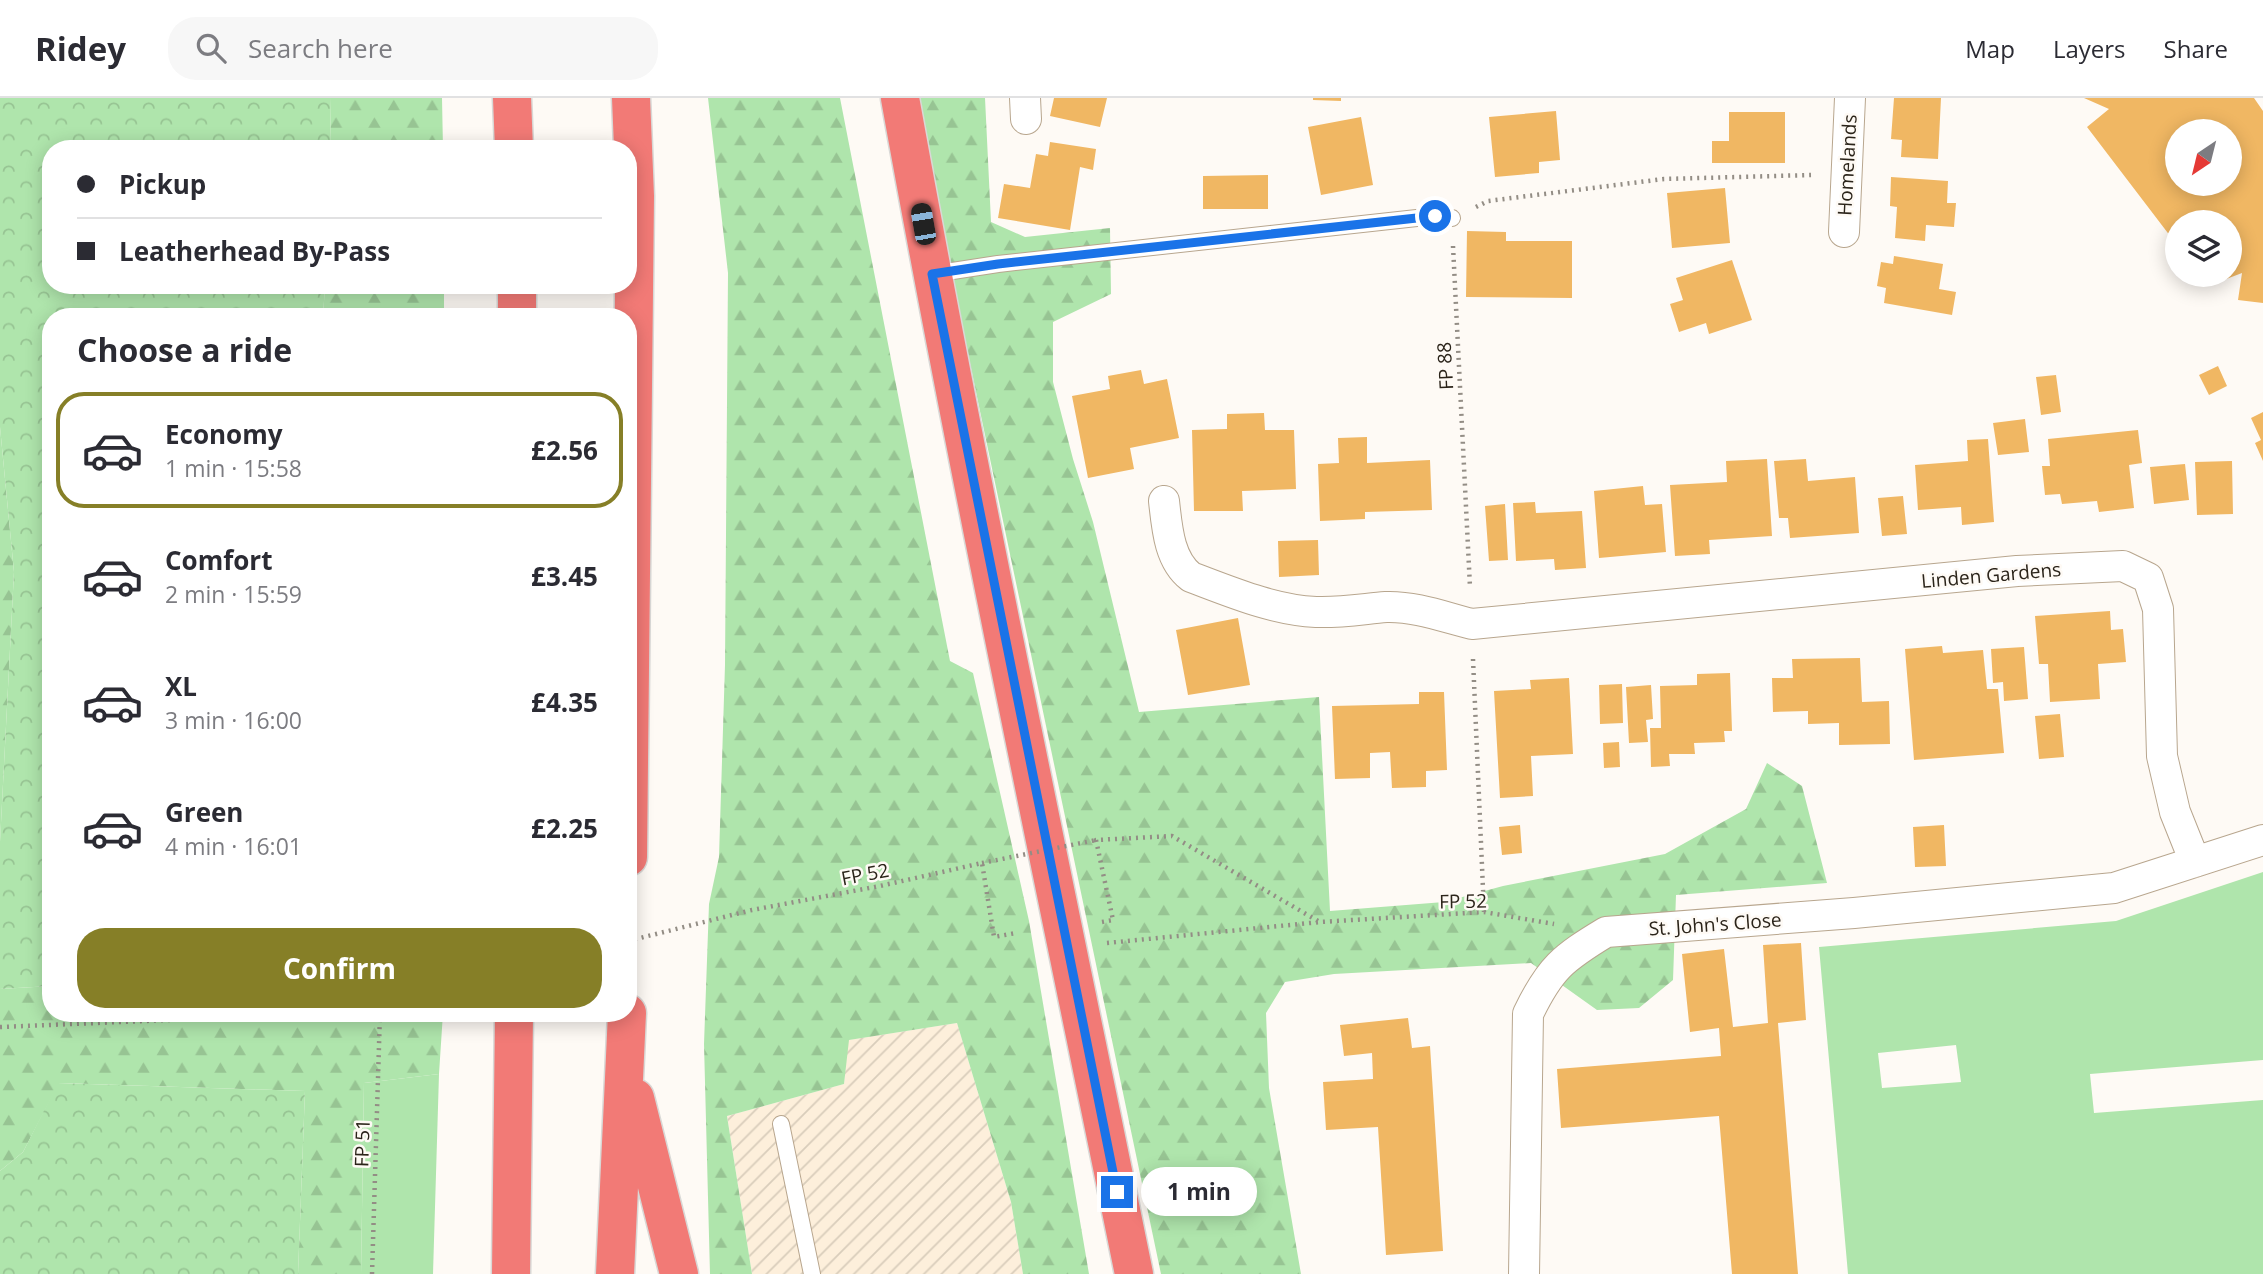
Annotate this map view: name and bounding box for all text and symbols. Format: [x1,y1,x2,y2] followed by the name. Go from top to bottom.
[168,17,658,80] search box
[35,26,126,71] text: Ridey
[192,29,230,67] icon: search
[248,30,393,66] text: Search here
[1965,32,2015,65] text: Map
[2053,32,2126,65] text: Layers
[2164,32,2228,65] text: Share
[1831,114,1863,216] street label: Homelands
[2165,119,2242,196] north arrow
[2165,119,2242,287] map controls
[119,166,206,202] text: Pickup
[1419,200,1451,232] route start
[910,201,937,247] car
[2165,210,2242,287] button: layers
[119,233,390,269] text: Leatherhead By-Pass
[77,328,292,371] text: Choose a ride
[1431,341,1459,391] street label: FP 88
[165,416,283,452] text: Economy
[81,419,144,482] icon: car
[531,432,598,468] text: £2.56
[165,452,302,484] text: 1 min · 15:58
[165,542,272,578] text: Comfort
[81,545,144,608] icon: car
[1920,556,2062,594] street label: Linden Gardens
[531,558,598,594] text: £3.45
[165,578,302,610] text: 2 min · 15:59
[165,668,197,704] text: XL
[81,671,144,734] icon: car
[531,684,598,720] text: £4.35
[165,704,302,736] text: 3 min · 16:00
[165,794,243,830] text: Green
[81,797,144,860] icon: car
[531,810,598,846] text: £2.25
[165,830,302,862] text: 4 min · 16:01
[839,857,891,891] street label: FP 52
[1439,888,1487,914] street label: FP 52
[1648,906,1782,942] street label: St. John's Close
[77,928,602,1008] button: Confirm
[348,1119,376,1167] street label: FP 51
[1142,1168,1257,1216] callout: 1 min
[1167,1175,1231,1207] text: 1 min
[1101,1176,1133,1208] route end

